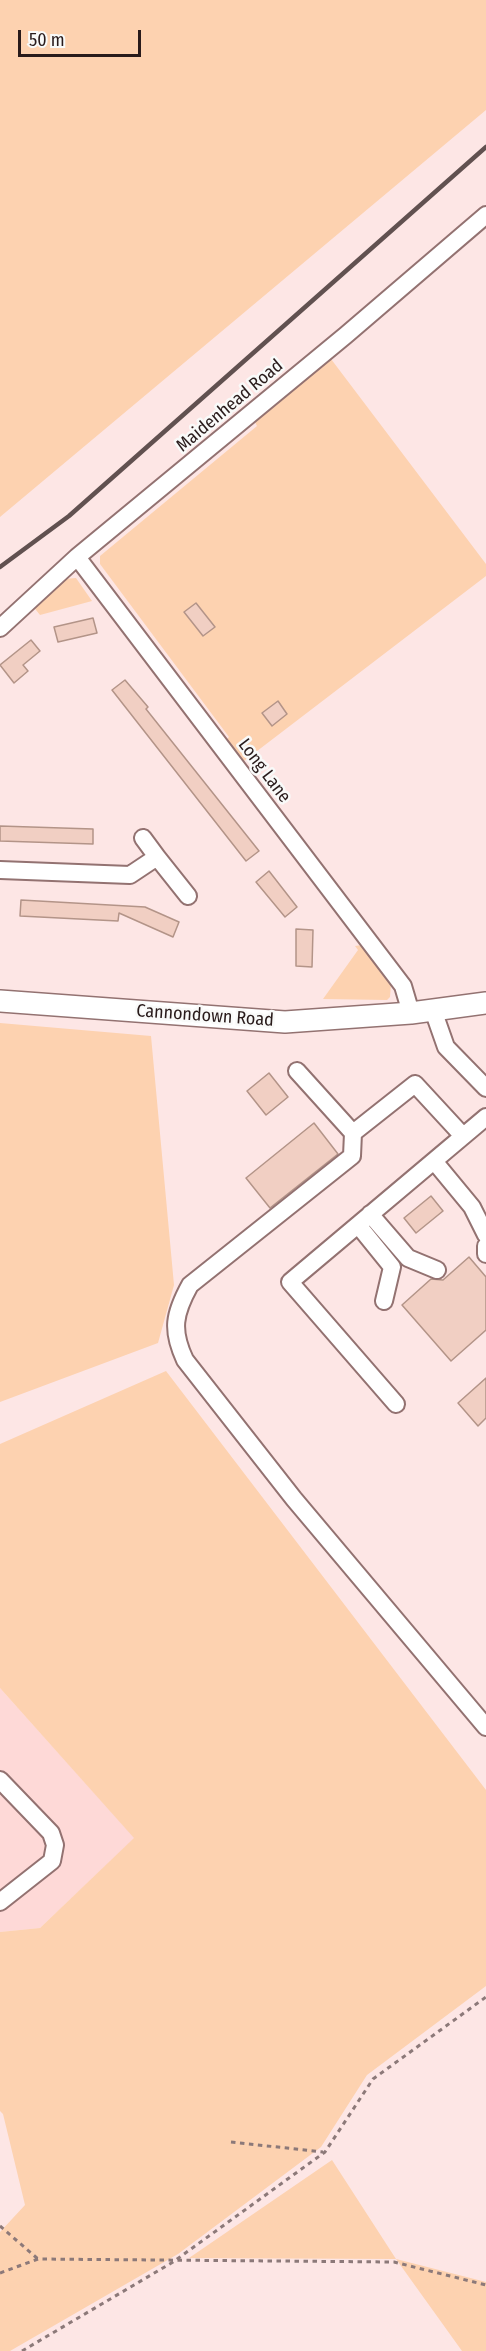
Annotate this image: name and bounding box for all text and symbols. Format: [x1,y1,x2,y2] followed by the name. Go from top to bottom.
[21,18,144,56] scale bar
[29,29,65,51] text: 50 m
[172,355,288,457] street label: Maidenhead Road
[233,735,295,807] street label: Long Lane
[136,1000,274,1032] street label: Cannondown Road

